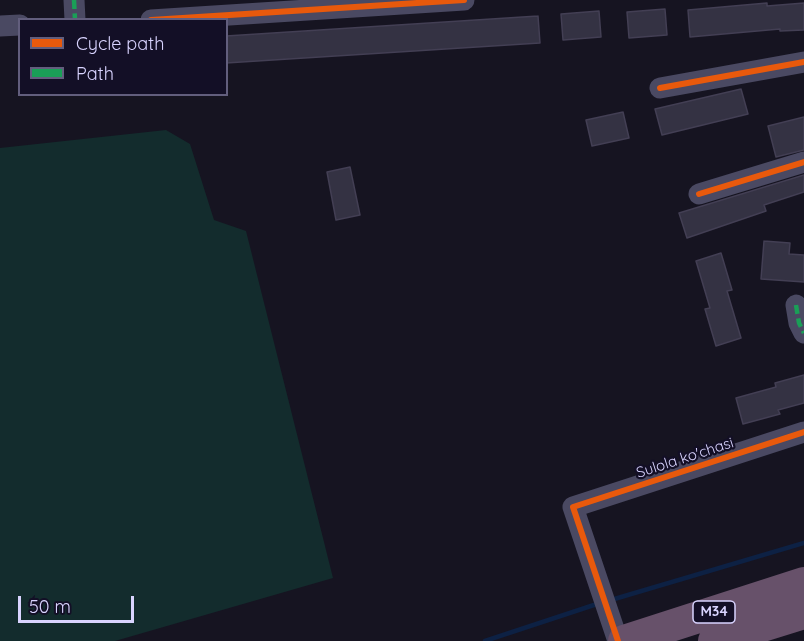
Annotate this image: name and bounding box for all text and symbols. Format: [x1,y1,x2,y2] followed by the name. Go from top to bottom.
[18,18,228,96] legend
[76,32,164,55] text: Cycle path
[76,62,114,85] text: Path
[634,434,736,482] street label: Sulola ko'chasi
[21,584,136,622] scale bar
[29,595,71,618] text: 50 m
[693,601,735,623] road number: M34

